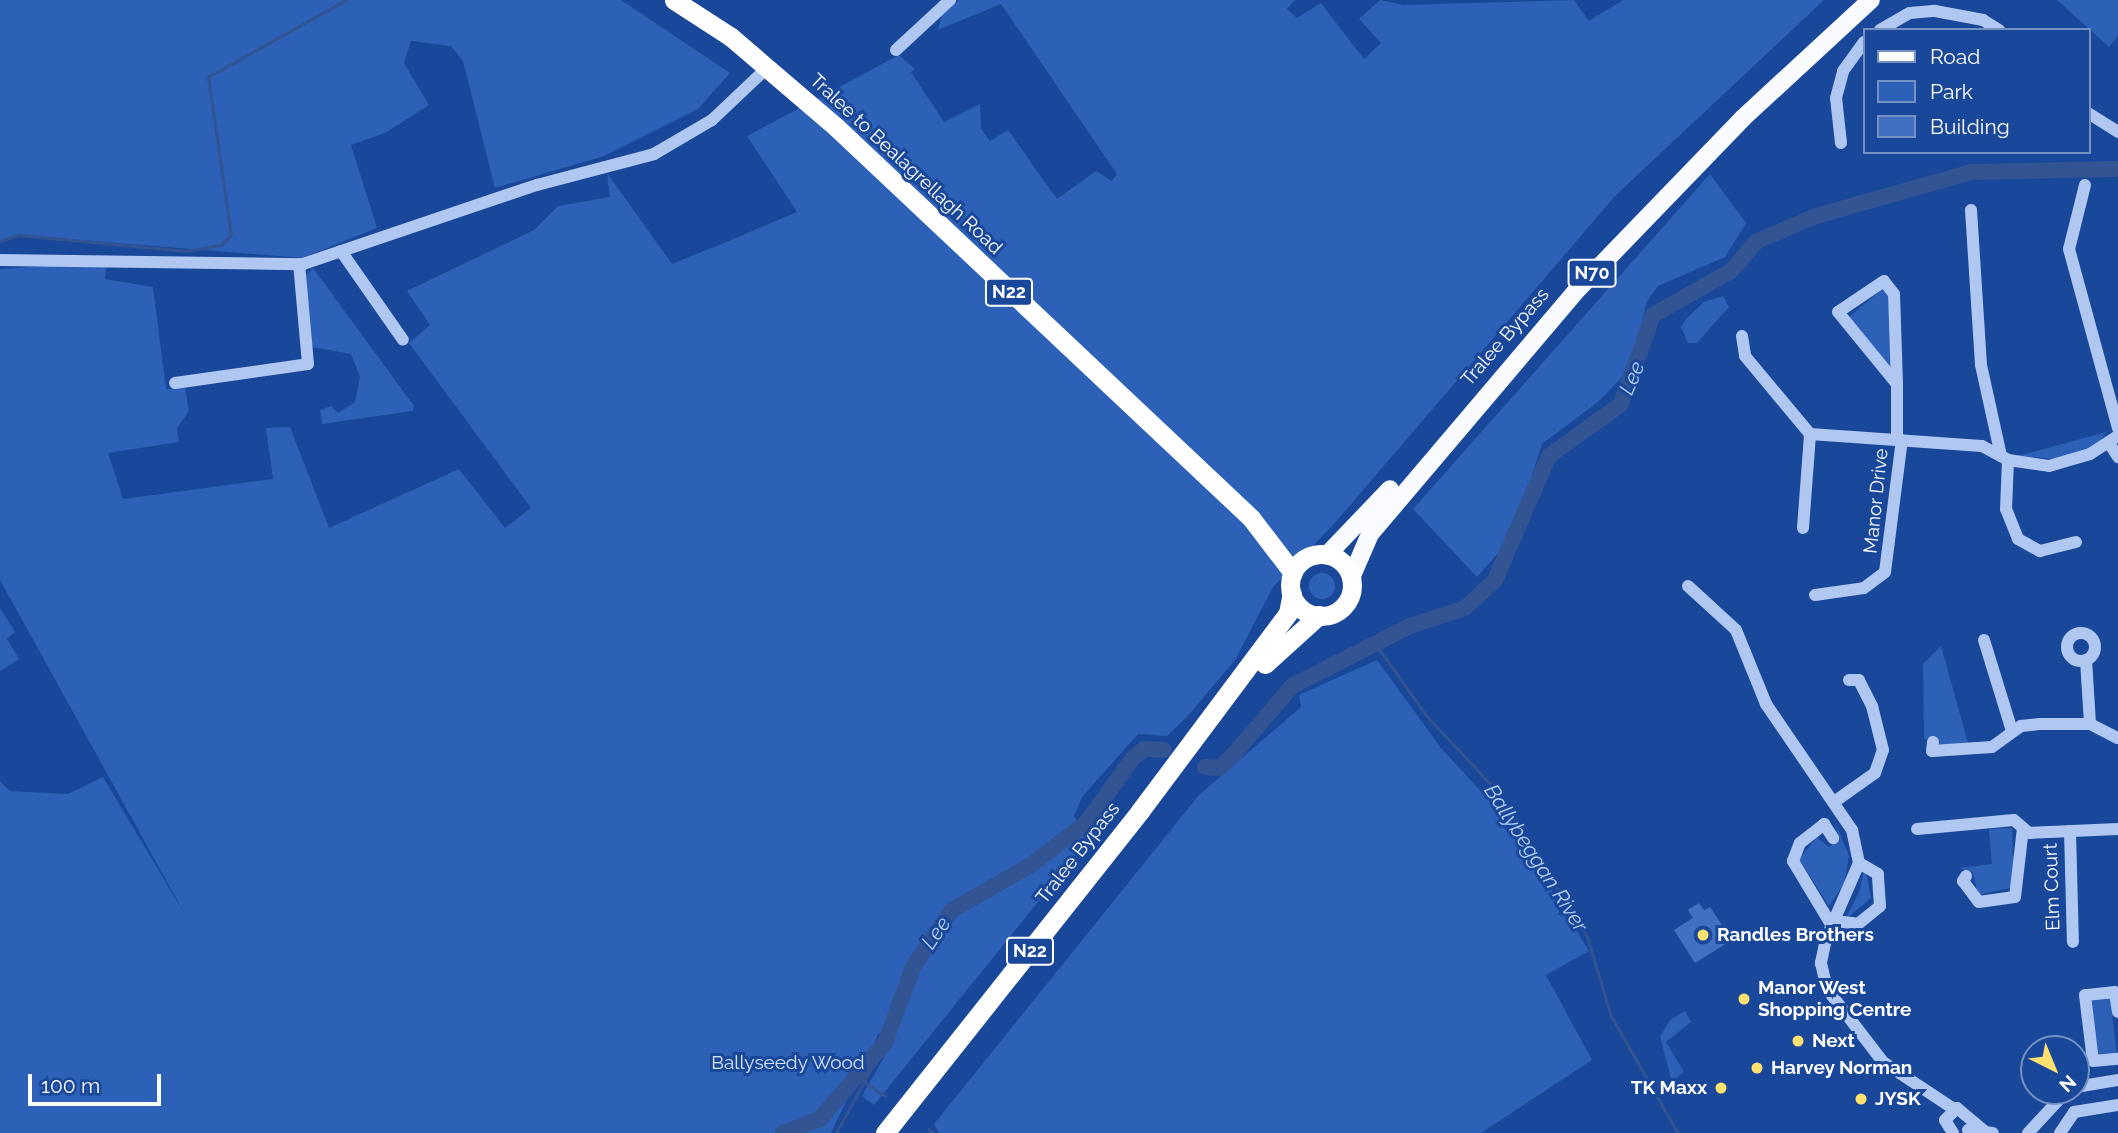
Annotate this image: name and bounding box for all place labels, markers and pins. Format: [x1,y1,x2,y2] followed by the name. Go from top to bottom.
[1717,924,1874,946] place label: Randles Brothers
[1695,927,1711,943] marker: Randles Brothers
[1758,977,1911,1021] place label: Manor West Shopping Centre
[1736,991,1752,1007] marker: Manor West Shopping Centre
[1812,1030,1855,1052] place label: Next
[1790,1033,1806,1049] marker: Next
[1771,1057,1913,1079] place label: Harvey Norman
[1749,1060,1765,1076] marker: Harvey Norman
[1631,1077,1707,1099] place label: TK Maxx
[1713,1080,1729,1096] marker: TK Maxx
[1875,1088,1921,1110] place label: JYSK
[1853,1091,1869,1107] marker: JYSK

